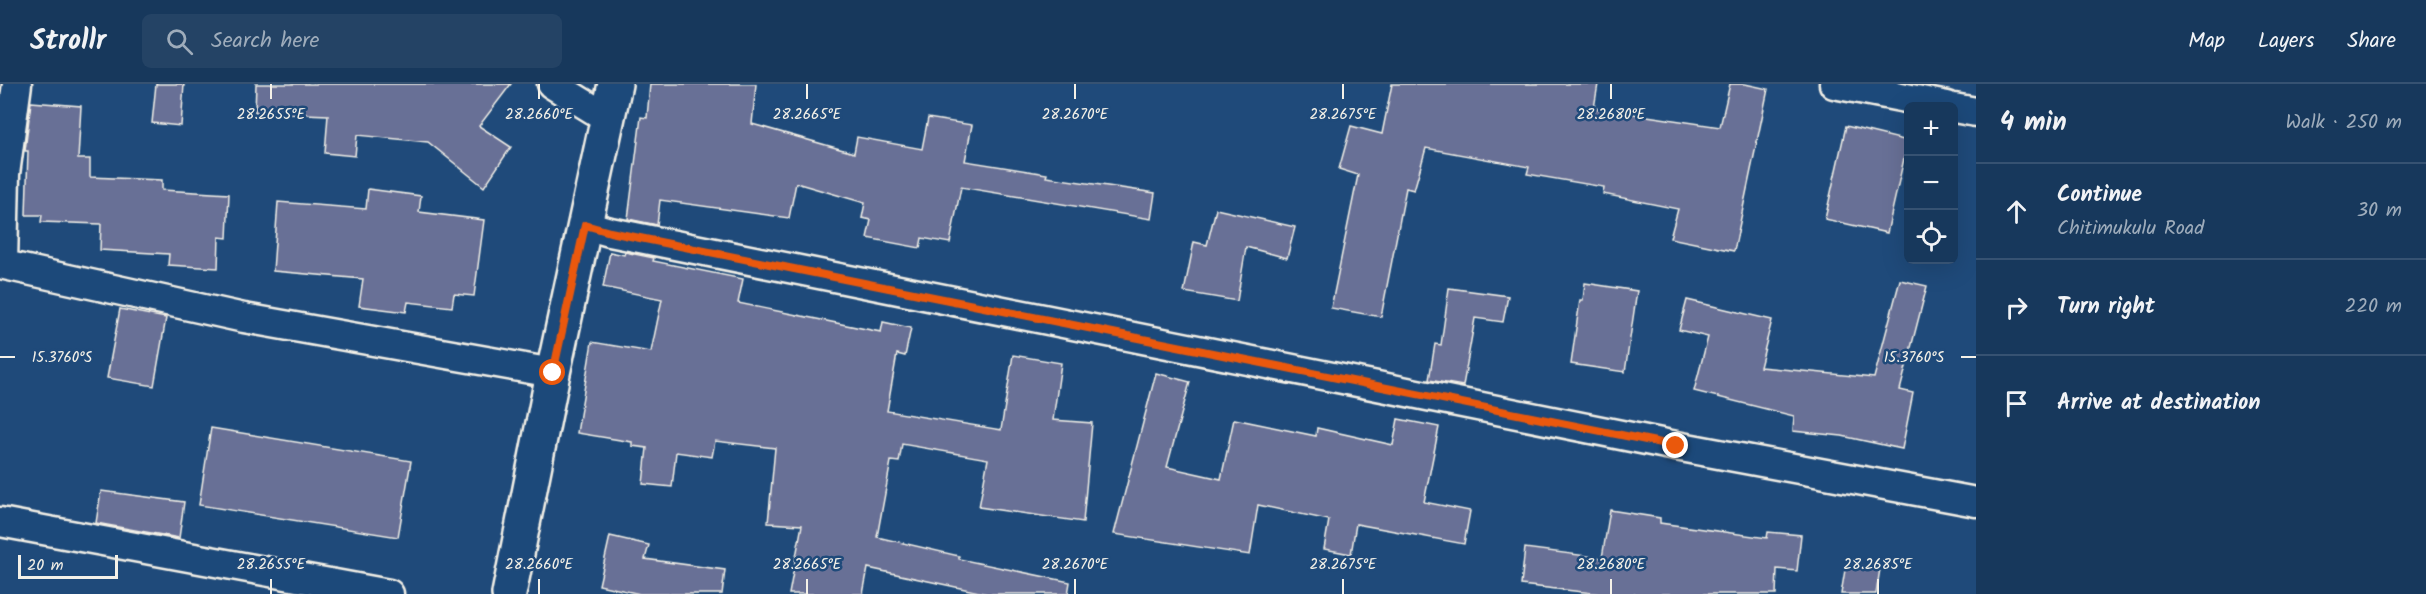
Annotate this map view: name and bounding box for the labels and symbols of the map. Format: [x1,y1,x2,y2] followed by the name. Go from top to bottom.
[237,103,306,127] text: 28.2655°E
[505,103,574,127] text: 28.2660°E
[773,103,843,127] text: 28.2665°E
[1042,103,1110,127] text: 28.2670°E
[1309,103,1378,127] text: 28.2675°E
[1577,103,1647,127] text: 28.2680°E
[32,346,92,370] text: 15.3760°S
[1884,346,1944,370] text: 15.3760°S
[539,359,565,385] route start
[1662,432,1688,458] route end
[18,552,118,580] scale bar
[237,553,306,577] text: 28.2655°E
[505,553,574,577] text: 28.2660°E
[773,553,843,577] text: 28.2665°E
[1042,553,1110,577] text: 28.2670°E
[1309,553,1378,577] text: 28.2675°E
[1577,553,1647,577] text: 28.2680°E
[1843,553,1914,577] text: 28.2685°E

